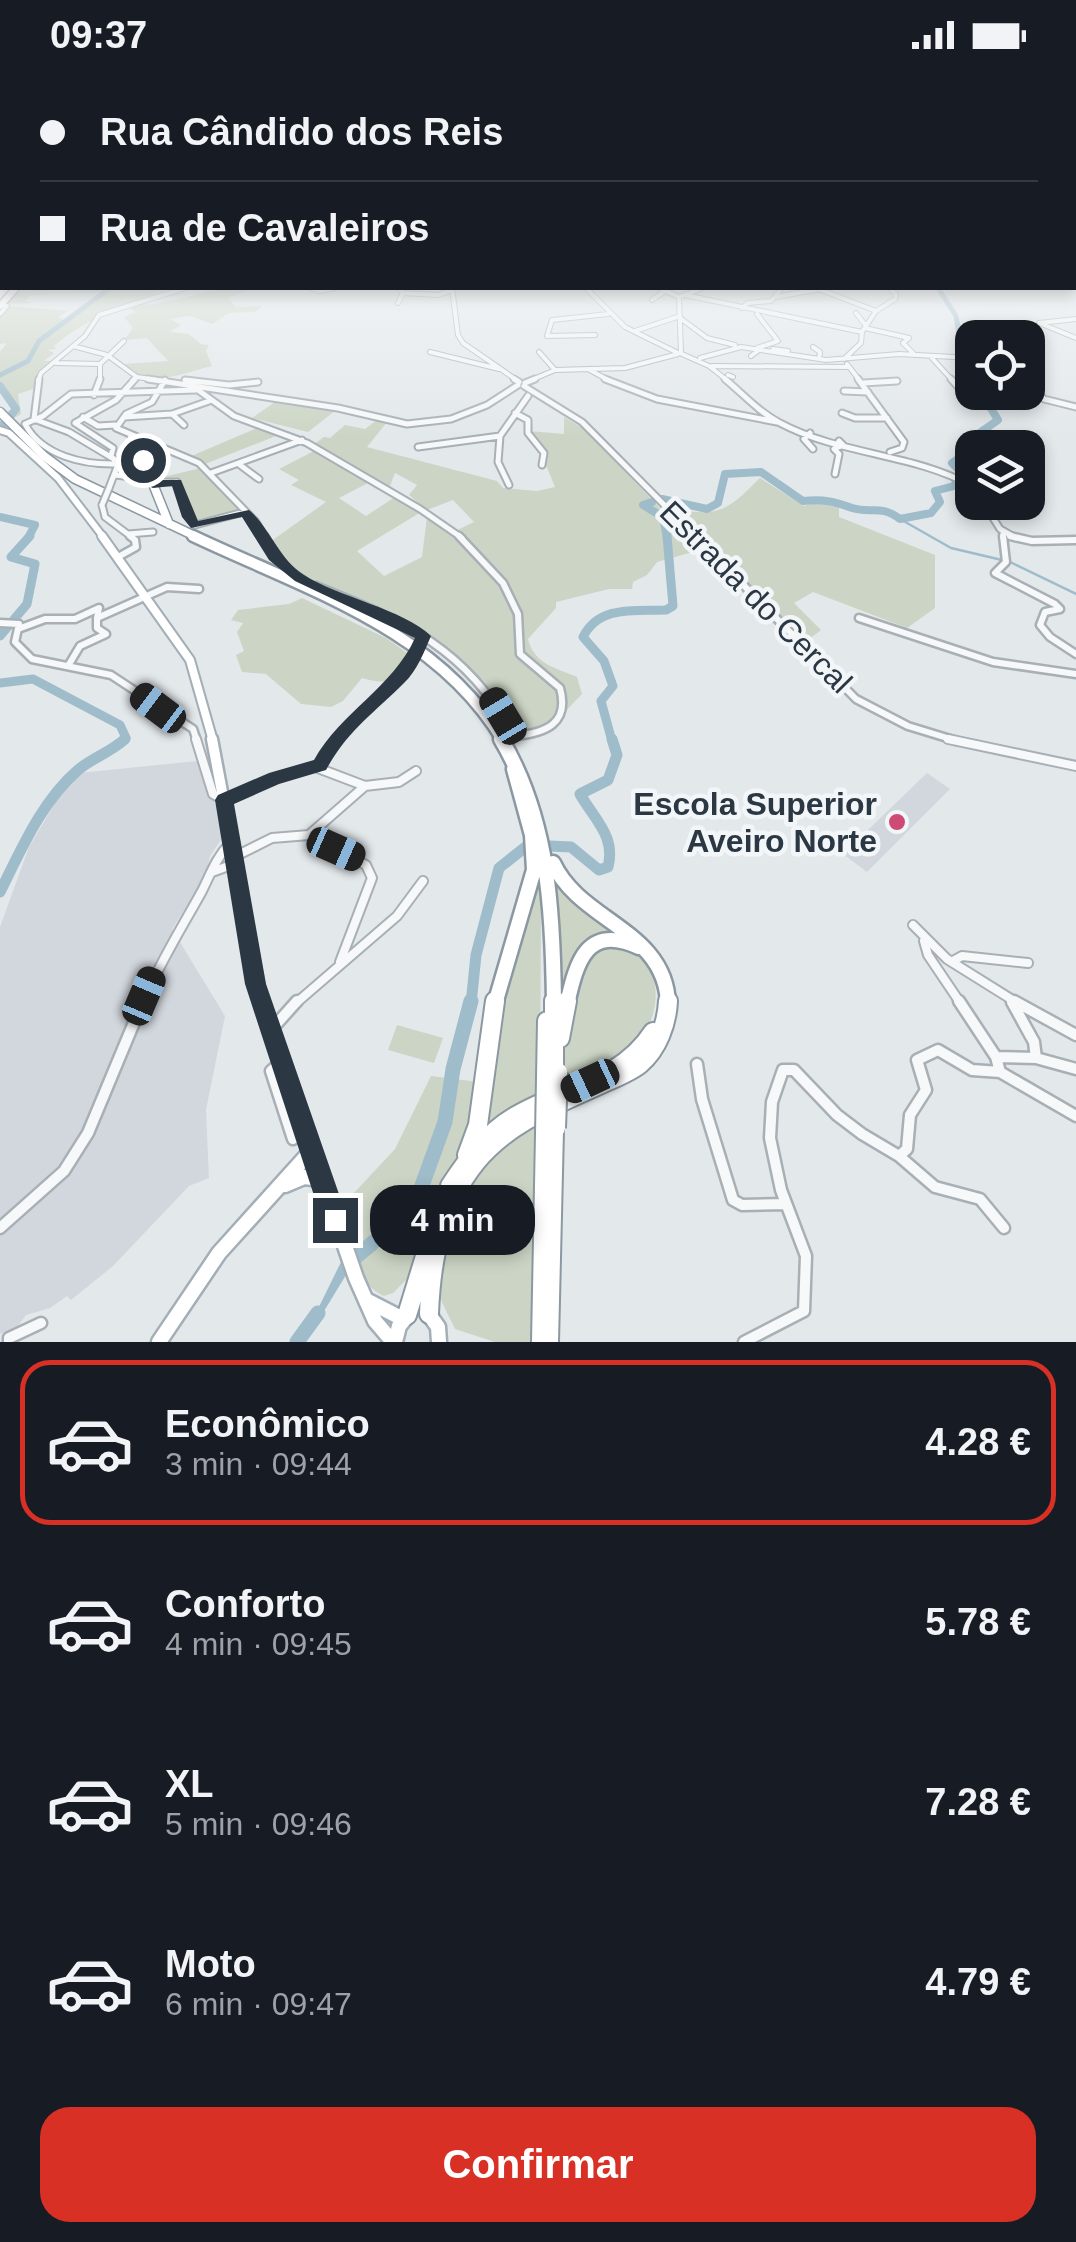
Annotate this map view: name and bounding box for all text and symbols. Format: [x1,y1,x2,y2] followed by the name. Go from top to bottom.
[50,14,147,56] text: 09:37
[100,111,503,153] text: Rua Cândido dos Reis
[100,207,429,249] text: Rua de Cavaleiros
[955,320,1045,520] map controls
[955,320,1045,410] button: locate
[955,430,1045,520] button: layers
[121,438,166,483] route start
[653,494,859,700] street label: Estrada do Cercal
[125,678,191,738] car
[475,683,531,749] car
[633,786,877,859] place label: Escola Superior Aveiro Norte
[886,811,908,833] marker: Escola Superior Aveiro Norte
[302,823,370,875] car
[118,963,170,1029] car
[556,1055,624,1107] car
[370,1185,535,1255] callout: 4 min
[313,1198,358,1243] route end
[411,1202,494,1238] text: 4 min
[45,1398,135,1488] icon: car
[165,1403,370,1445] text: Econômico
[925,1421,1031,1463] text: 4.28 €
[165,1446,352,1482] text: 3 min · 09:44
[45,1578,135,1668] icon: car
[165,1583,325,1625] text: Conforto
[925,1601,1031,1643] text: 5.78 €
[165,1626,352,1662] text: 4 min · 09:45
[45,1758,135,1848] icon: car
[165,1763,214,1805] text: XL
[925,1781,1031,1823] text: 7.28 €
[165,1806,352,1842] text: 5 min · 09:46
[45,1938,135,2028] icon: car
[165,1943,256,1985] text: Moto
[925,1961,1031,2003] text: 4.79 €
[165,1986,352,2022] text: 6 min · 09:47
[40,2107,1036,2222] button: Confirmar

